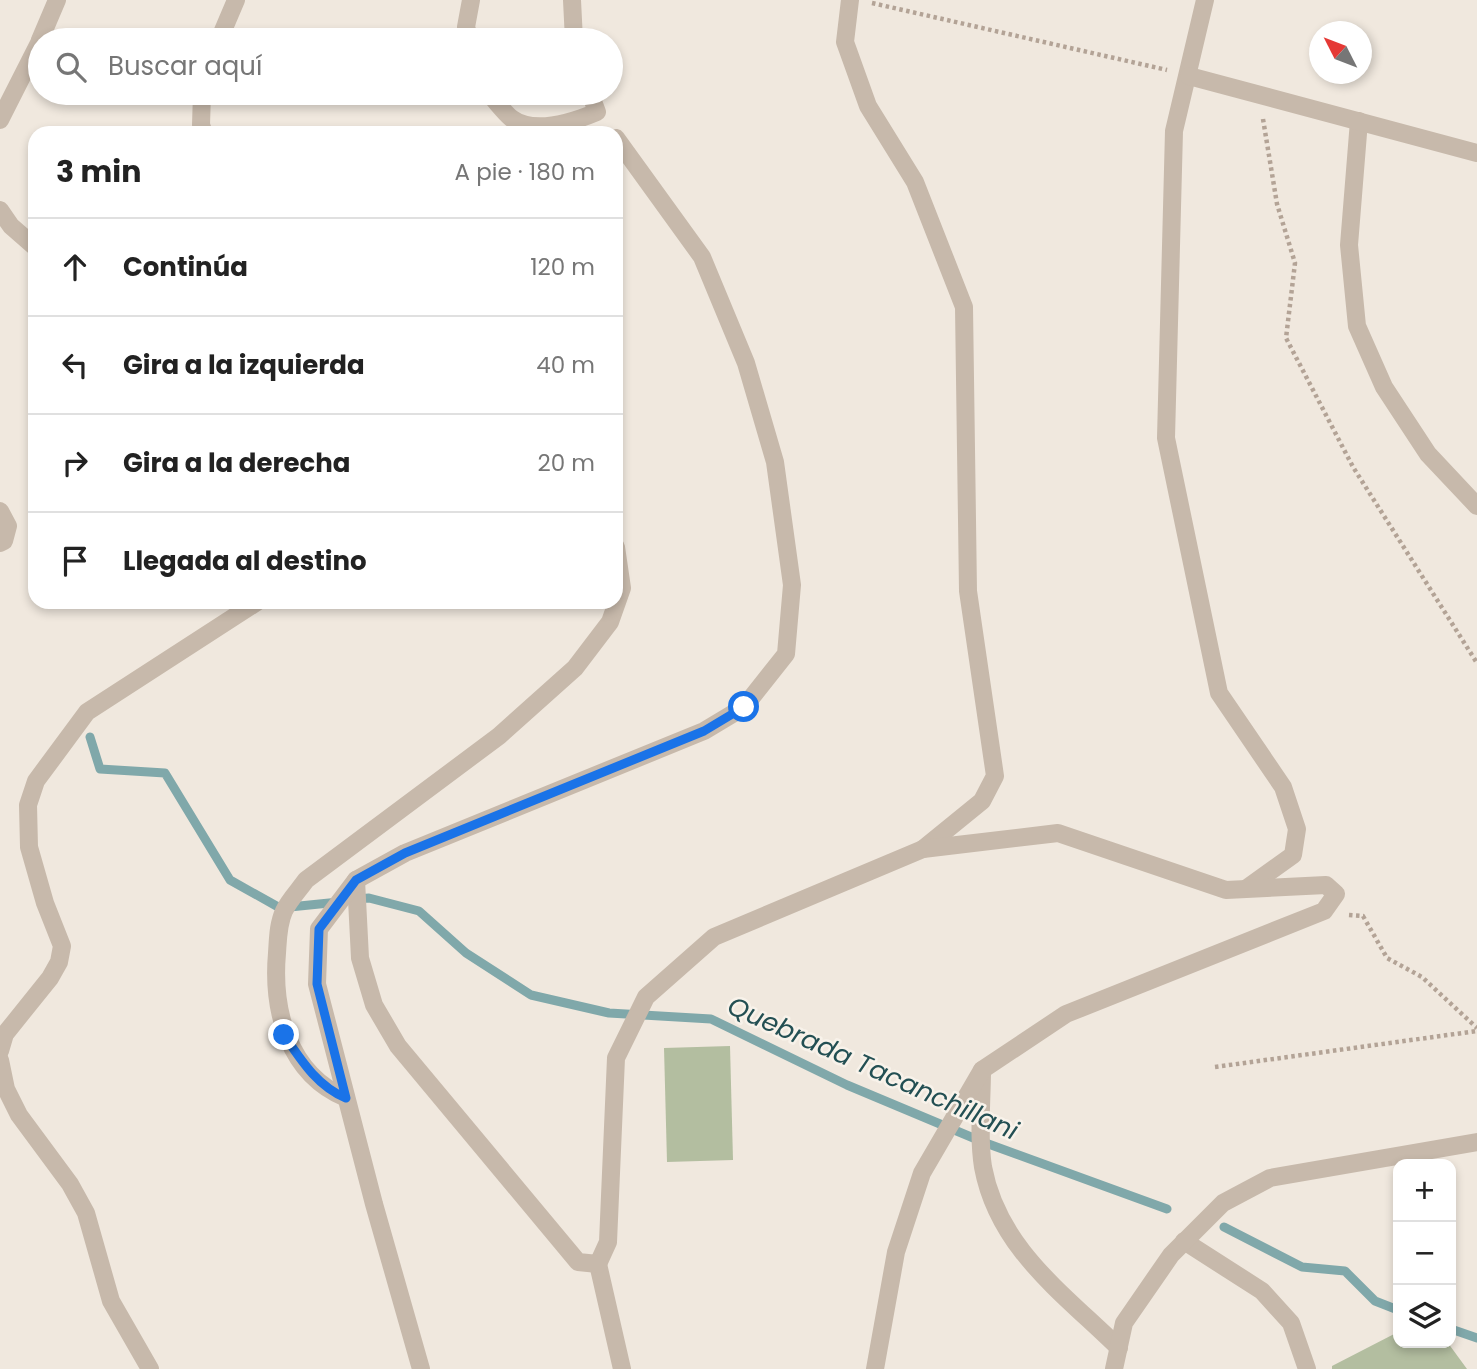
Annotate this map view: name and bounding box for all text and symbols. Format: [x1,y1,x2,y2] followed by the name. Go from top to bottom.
[1309,21,1372,84] north arrow
[28,28,623,105] search box
[52,48,90,86] icon: search
[108,48,262,84] text: Buscar aquí
[56,150,141,193] text: 3 min
[455,156,595,188] text: A pie · 180 m
[56,248,94,286] icon: ahead
[123,249,248,285] text: Continúa
[530,251,595,283] text: 120 m
[56,346,94,384] icon: left
[123,347,365,383] text: Gira a la izquierda
[536,349,595,381] text: 40 m
[56,444,94,482] icon: right
[123,445,351,481] text: Gira a la derecha
[537,447,595,479] text: 20 m
[56,542,94,580] icon: arrive
[123,543,367,579] text: Llegada al destino
[728,691,759,722] route start
[722,988,1025,1149] water label: Quebrada Tacanchillani
[268,1019,299,1050] route end
[1393,1159,1456,1348] map controls
[1393,1159,1456,1222] button: +
[1393,1222,1456,1285] button: −
[1393,1285,1456,1348] button: layers

